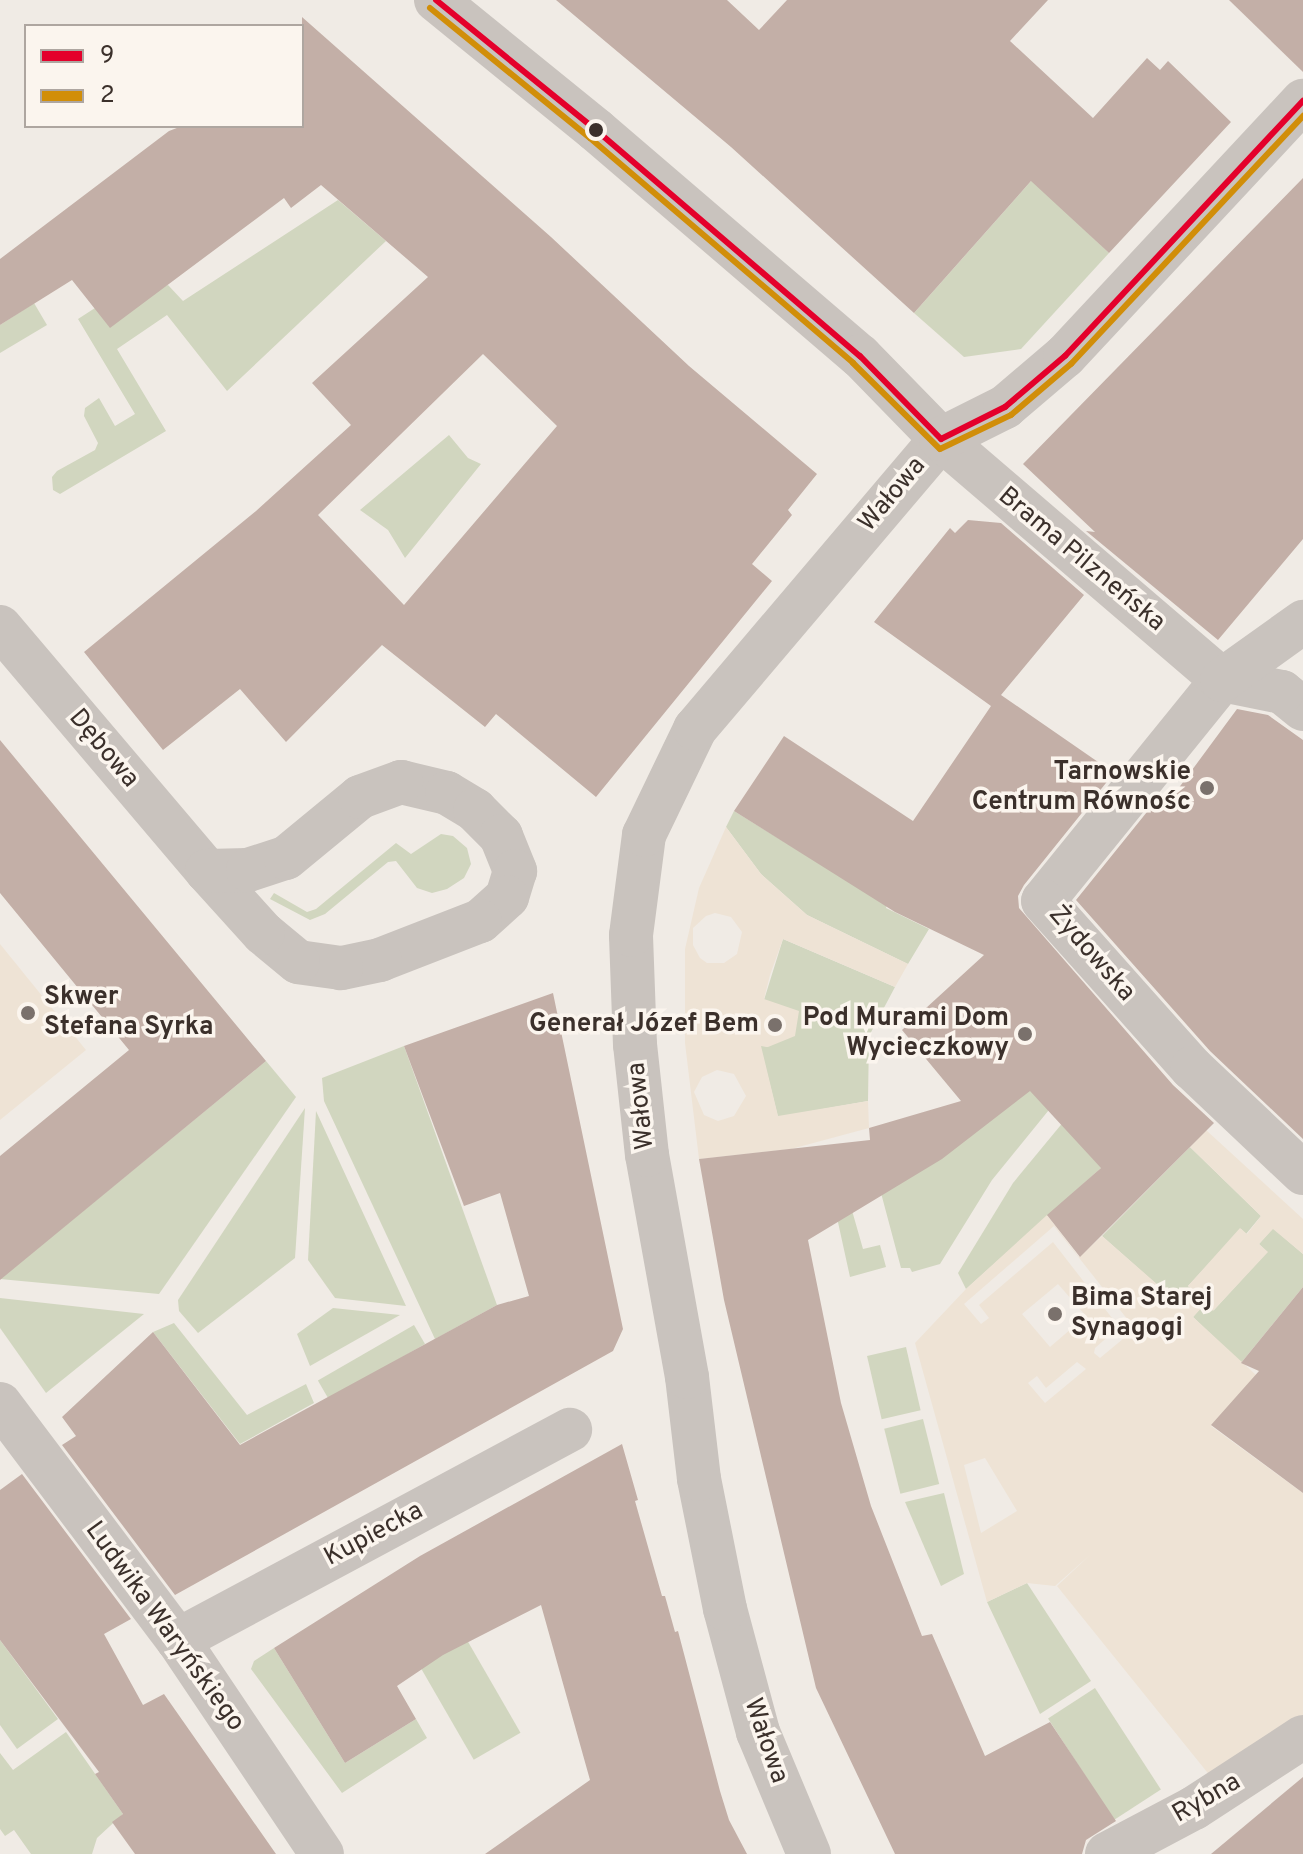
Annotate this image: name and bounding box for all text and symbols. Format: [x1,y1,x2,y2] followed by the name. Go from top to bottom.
[24,24,304,128] legend
[100,41,114,71] text: 9
[100,81,115,111] text: 2
[588,122,604,138] unlabelled marker
[853,451,933,539] street label: Wałowa
[991,481,1171,639] street label: Brama Pilzneńska
[61,703,145,795] street label: Dębowa
[972,757,1191,818] place label: Tarnowskie Centrum Równośc
[1198,779,1216,797] marker: Tarnowskie Centrum Równośc
[1041,900,1141,1008] street label: Żydowska
[44,982,213,1044] place label: Skwer Stefana Syrka
[803,1003,1009,1064] place label: Pod Murami Dom Wycieczkowy
[19,1004,37,1022] marker: Skwer Stefana Syrka
[529,1009,759,1041] place label: Generał Józef Bem
[766,1016,784,1034] marker: Generał Józef Bem
[1016,1025,1034,1043] marker: Pod Murami Dom Wycieczkowy
[622,1061,662,1151] street label: Wałowa
[1071,1283,1212,1344] place label: Bima Starej Synagogi
[1046,1305,1064,1323] marker: Bima Starej Synagogi
[319,1496,429,1574] street label: Kupiecka
[77,1516,251,1738] street label: Ludwika Waryńskiego
[736,1694,794,1788] street label: Wałowa
[1167,1767,1247,1831] street label: Rybna

